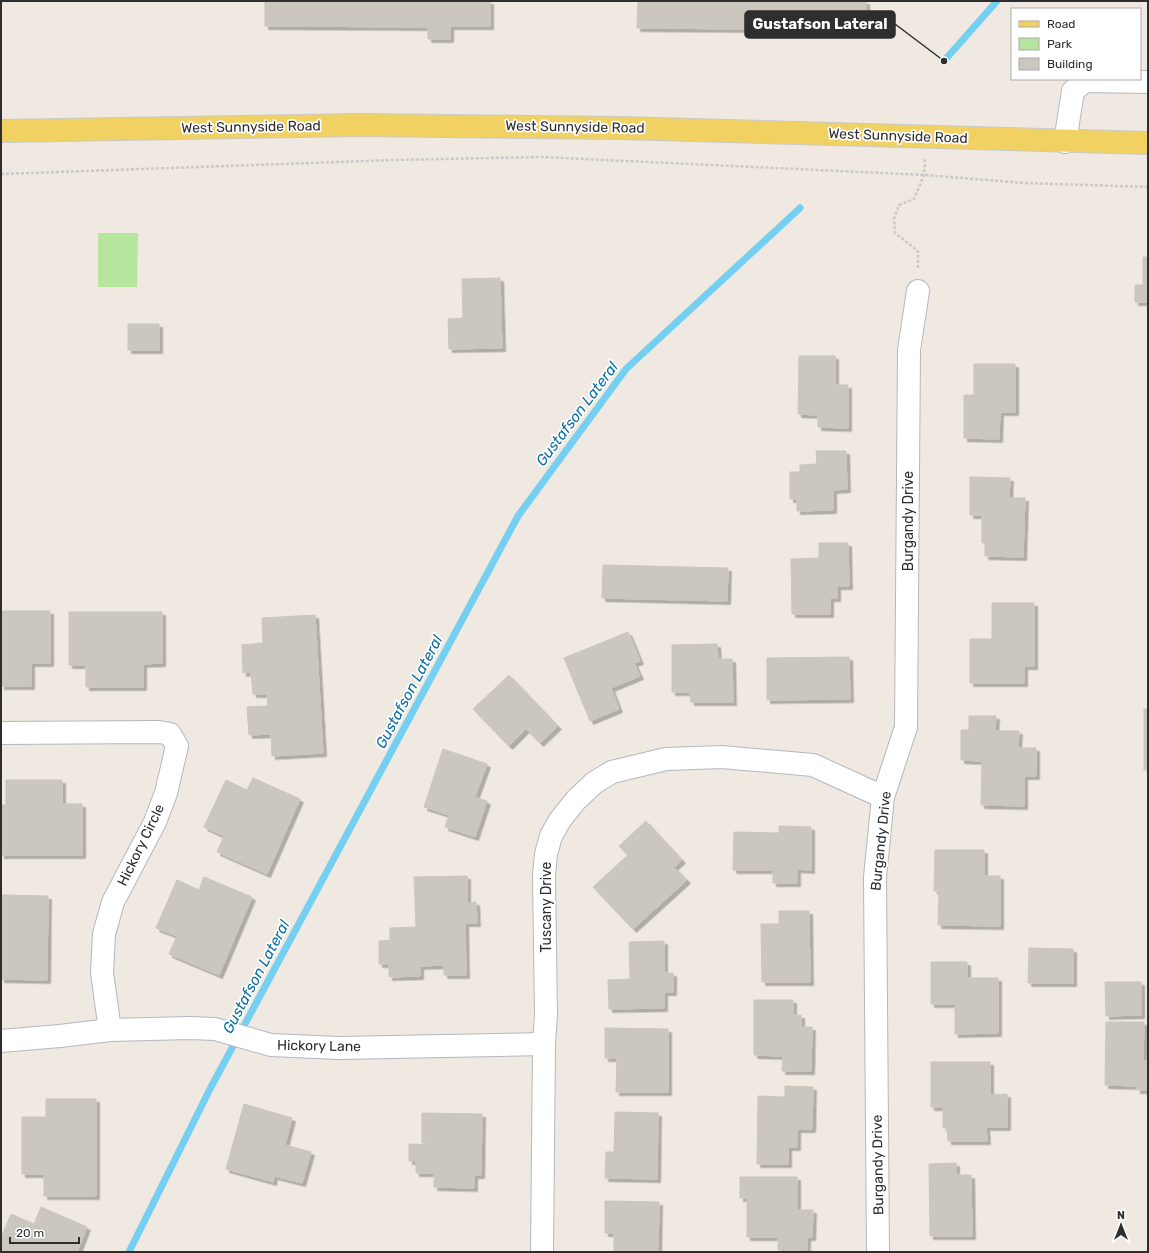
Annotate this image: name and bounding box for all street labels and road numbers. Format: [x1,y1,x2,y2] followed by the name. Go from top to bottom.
[181,117,321,137] street label: West Sunnyside Road
[505,117,645,137] street label: West Sunnyside Road
[828,125,968,147] street label: West Sunnyside Road
[900,471,917,571] street label: Burgandy Drive
[867,790,895,892] street label: Burgandy Drive
[114,801,168,889] street label: Hickory Circle
[538,861,555,952] street label: Tuscany Drive
[277,1037,361,1055] street label: Hickory Lane
[869,1115,887,1215] street label: Burgandy Drive

